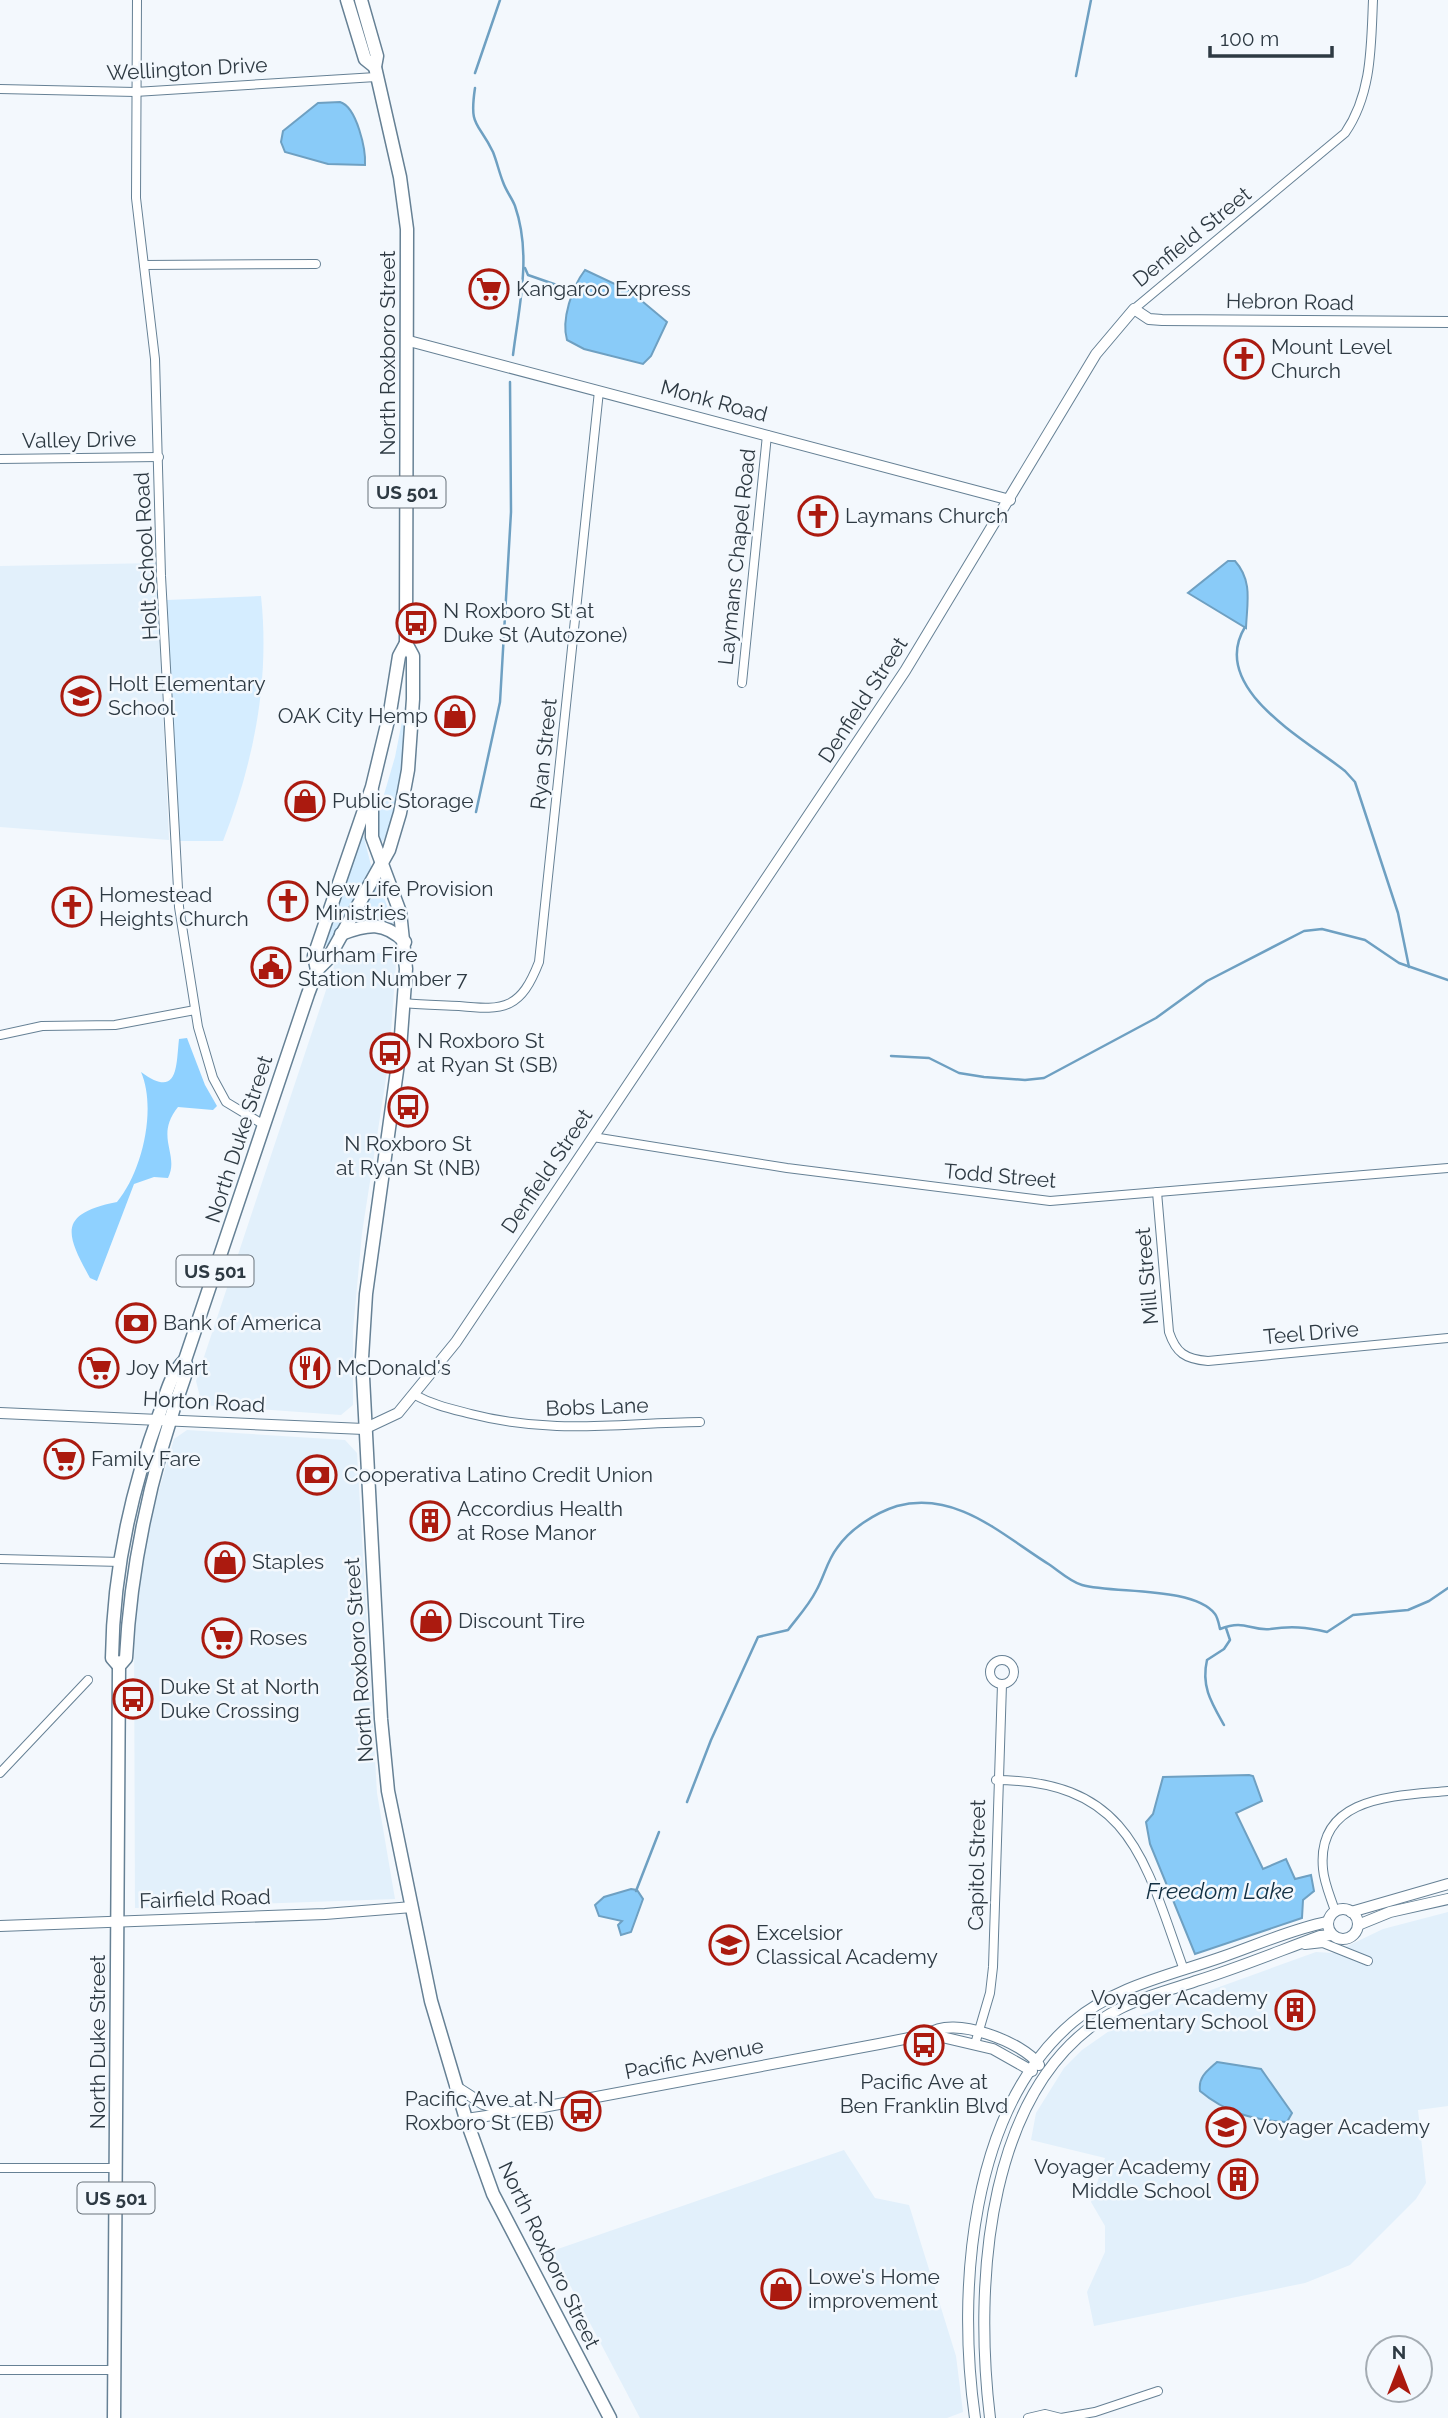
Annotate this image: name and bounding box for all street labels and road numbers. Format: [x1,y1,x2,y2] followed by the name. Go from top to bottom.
[106,52,268,85] street label: Wellington Drive
[1128,181,1256,292] street label: Denfield Street
[375,250,400,456] street label: North Roxboro Street
[1226,288,1354,315] street label: Hebron Road
[658,374,770,427] street label: Monk Road
[22,426,136,453] street label: Valley Drive
[713,448,760,666] street label: Laymans Chapel Road
[129,471,162,641] street label: Holt School Road
[368,477,446,508] road number: US 501
[813,632,912,767] street label: Denfield Street
[525,697,562,811] street label: Ryan Street
[200,1052,277,1226] street label: North Duke Street
[496,1104,597,1238] street label: Denfield Street
[943,1158,1057,1193] street label: Todd Street
[1130,1226,1163,1326] street label: Mill Street
[176,1256,254,1287] road number: US 501
[1262,1316,1360,1349] street label: Teel Drive
[142,1386,266,1417] street label: Horton Road
[545,1392,649,1421] street label: Bobs Lane
[339,1557,378,1763] street label: North Roxboro Street
[963,1799,990,1931] street label: Capitol Street
[139,1884,271,1913] street label: Fairfield Road
[85,1955,110,2129] street label: North Duke Street
[622,2033,765,2084] street label: Pacific Avenue
[493,2157,606,2352] street label: North Roxboro Street
[78,2182,154,2214] road number: US 501

